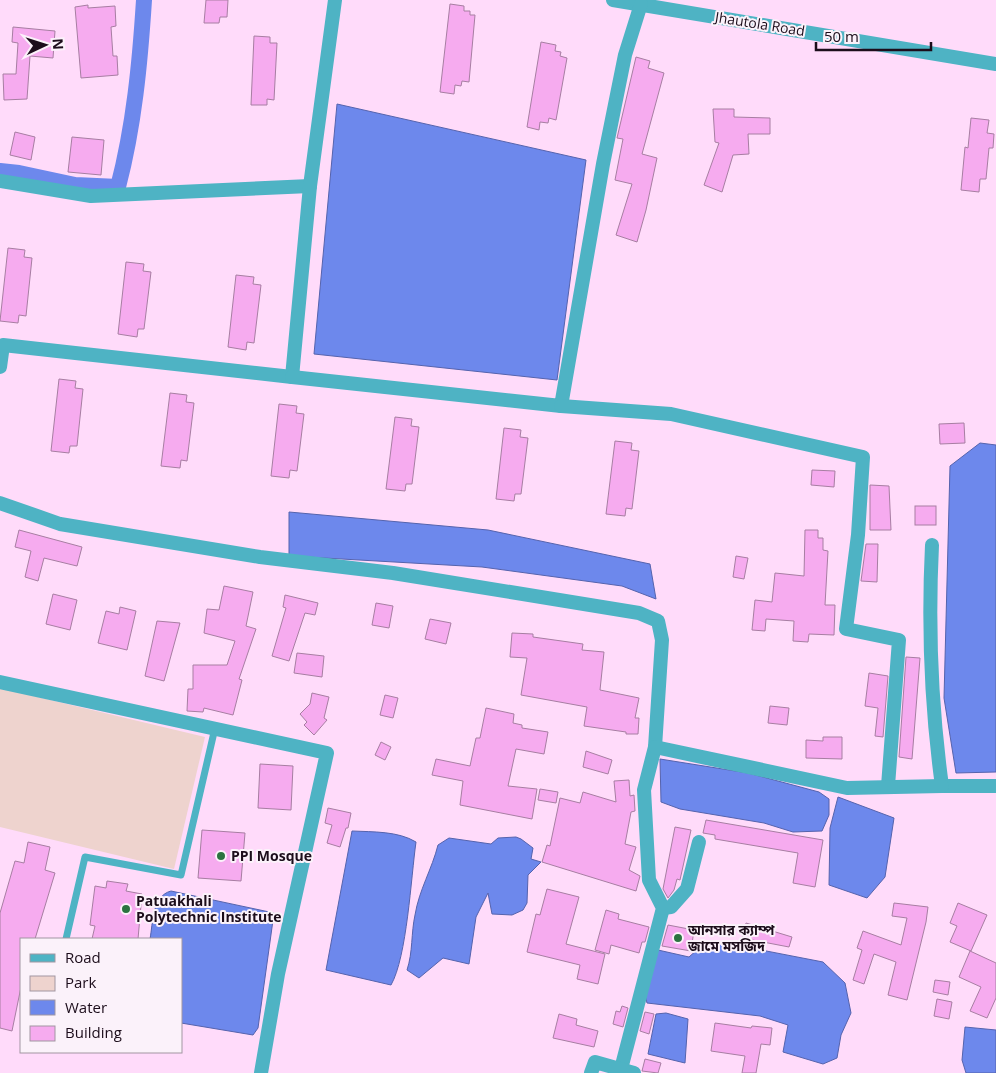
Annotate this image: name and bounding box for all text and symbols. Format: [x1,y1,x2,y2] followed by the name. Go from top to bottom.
[712,7,806,40] street label: Jhautola Road
[20,20,70,70] north arrow
[816,20,931,52] scale bar
[824,26,859,46] text: 50 m
[49,38,68,50] text: N
[231,846,312,865] place label: PPI Mosque
[215,850,227,862] marker: PPI Mosque
[136,891,282,926] place label: Patuakhali Polytechnic Institute
[120,903,132,915] marker: Patuakhali Polytechnic Institute
[687,920,775,955] place label: আনসার ক্যাম্প জামে মসজিদ
[672,932,684,944] marker: আনসার ক্যাম্প জামে মসজিদ
[20,938,182,1053] legend
[65,947,101,967] text: Road
[65,972,96,992] text: Park
[65,997,107,1017] text: Water
[65,1022,122,1042] text: Building

